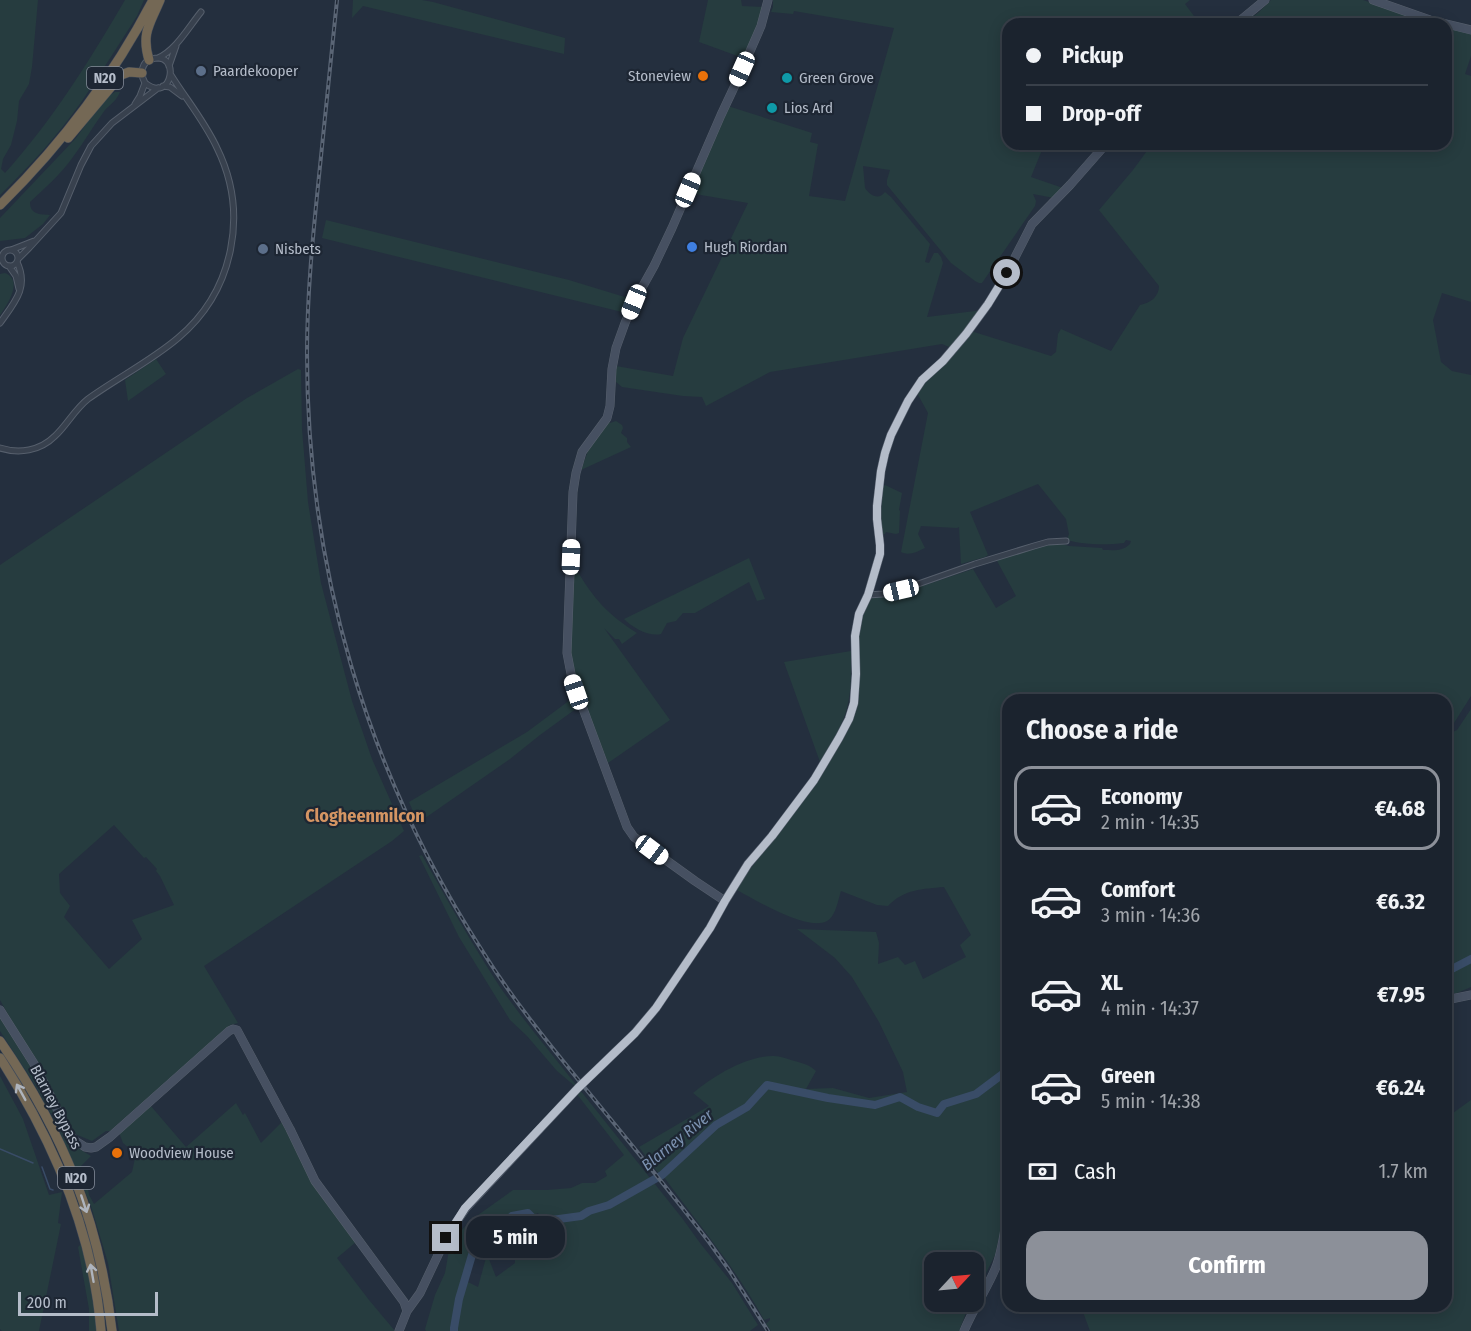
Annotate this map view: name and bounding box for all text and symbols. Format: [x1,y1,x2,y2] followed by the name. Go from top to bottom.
[1062,42,1124,69] text: Pickup
[726,49,758,89] car
[213,62,299,80] place label: Paardekooper
[194,64,208,78] marker: Paardekooper
[87,67,123,89] road number: N20
[628,67,691,85] place label: Stoneview
[696,69,710,83] marker: Stoneview
[799,69,874,87] place label: Green Grove
[780,71,794,85] marker: Green Grove
[784,99,833,117] place label: Lios Ard
[1062,100,1141,127] text: Drop-off
[765,101,779,115] marker: Lios Ard
[673,170,703,210] car
[704,238,787,256] place label: Hugh Riordan
[275,240,321,258] place label: Nisbets
[685,240,699,254] marker: Hugh Riordan
[256,242,270,256] marker: Nisbets
[993,259,1020,286] route start
[619,282,649,322] car
[561,539,581,575] car
[881,577,921,603] car
[562,672,590,712] car
[1026,714,1178,746] text: Choose a ride
[1029,781,1083,835] icon: car
[1101,783,1182,810] text: Economy
[1375,795,1425,822] text: €4.68
[305,805,425,827] district label: Clogheenmilcon
[1101,810,1199,834] text: 2 min · 14:35
[632,832,672,868] car
[1029,874,1083,928] icon: car
[1101,876,1175,903] text: Comfort
[1376,888,1425,915] text: €6.32
[1101,903,1200,927] text: 3 min · 14:36
[1029,967,1083,1021] icon: car
[1101,969,1123,996] text: XL
[1377,981,1425,1008] text: €7.95
[1101,996,1199,1020] text: 4 min · 14:37
[1029,1060,1083,1114] icon: car
[26,1062,86,1152] street label: Blarney Bypass
[1101,1062,1155,1089] text: Green
[1376,1074,1425,1101] text: €6.24
[15,1084,26,1102] one-way arrow
[1101,1089,1200,1113] text: 5 min · 14:38
[638,1105,717,1175] water label: Blarney River
[129,1144,234,1162] place label: Woodview House
[110,1146,124,1160] marker: Woodview House
[1026,1155,1059,1188] icon: cash
[1074,1158,1117,1185] text: Cash
[1378,1159,1428,1183] text: 1.7 km
[58,1167,94,1189] road number: N20
[80,1194,91,1213] one-way arrow
[467,1217,566,1259] callout: 5 min
[432,1224,459,1251] route end
[493,1225,538,1249] text: 5 min
[1026,1231,1428,1300] button: Confirm
[924,1252,984,1312] north arrow
[924,1252,984,1312] map controls
[86,1264,97,1284] one-way arrow
[18,1289,158,1316] scale bar
[27,1293,67,1312] text: 200 m

